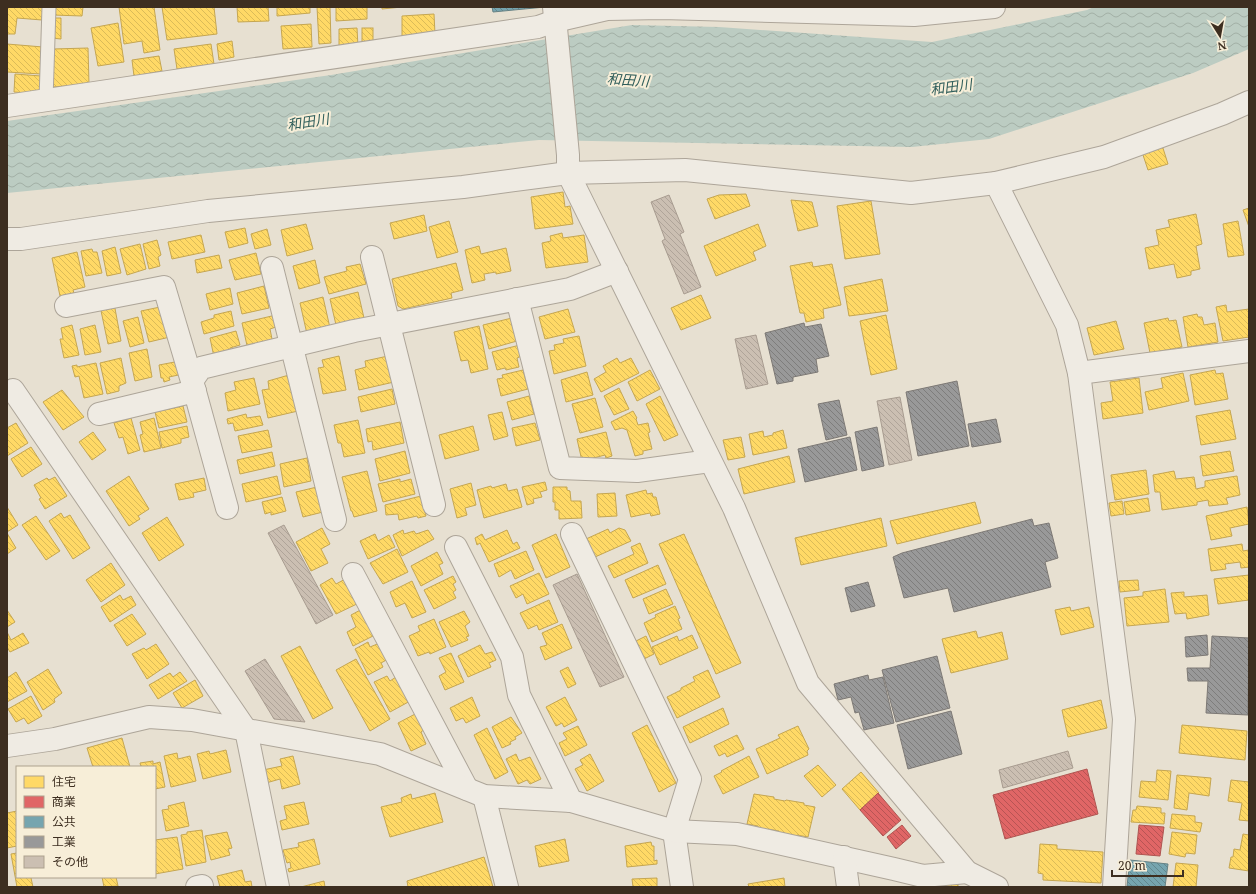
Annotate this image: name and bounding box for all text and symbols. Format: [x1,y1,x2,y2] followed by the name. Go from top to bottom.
[1200,16,1240,56] north arrow
[1216,38,1228,55] text: N
[606,69,652,91] water label: 和田川
[929,74,975,99] water label: 和田川
[286,109,332,134] water label: 和田川
[16,766,156,878] legend
[52,773,76,790] text: 住宅
[52,793,76,810] text: 商業
[52,813,76,830] text: 公共
[52,833,76,850] text: 工業
[1112,852,1183,878] scale bar
[52,853,88,870] text: その他
[1118,857,1146,874] text: 20 m

